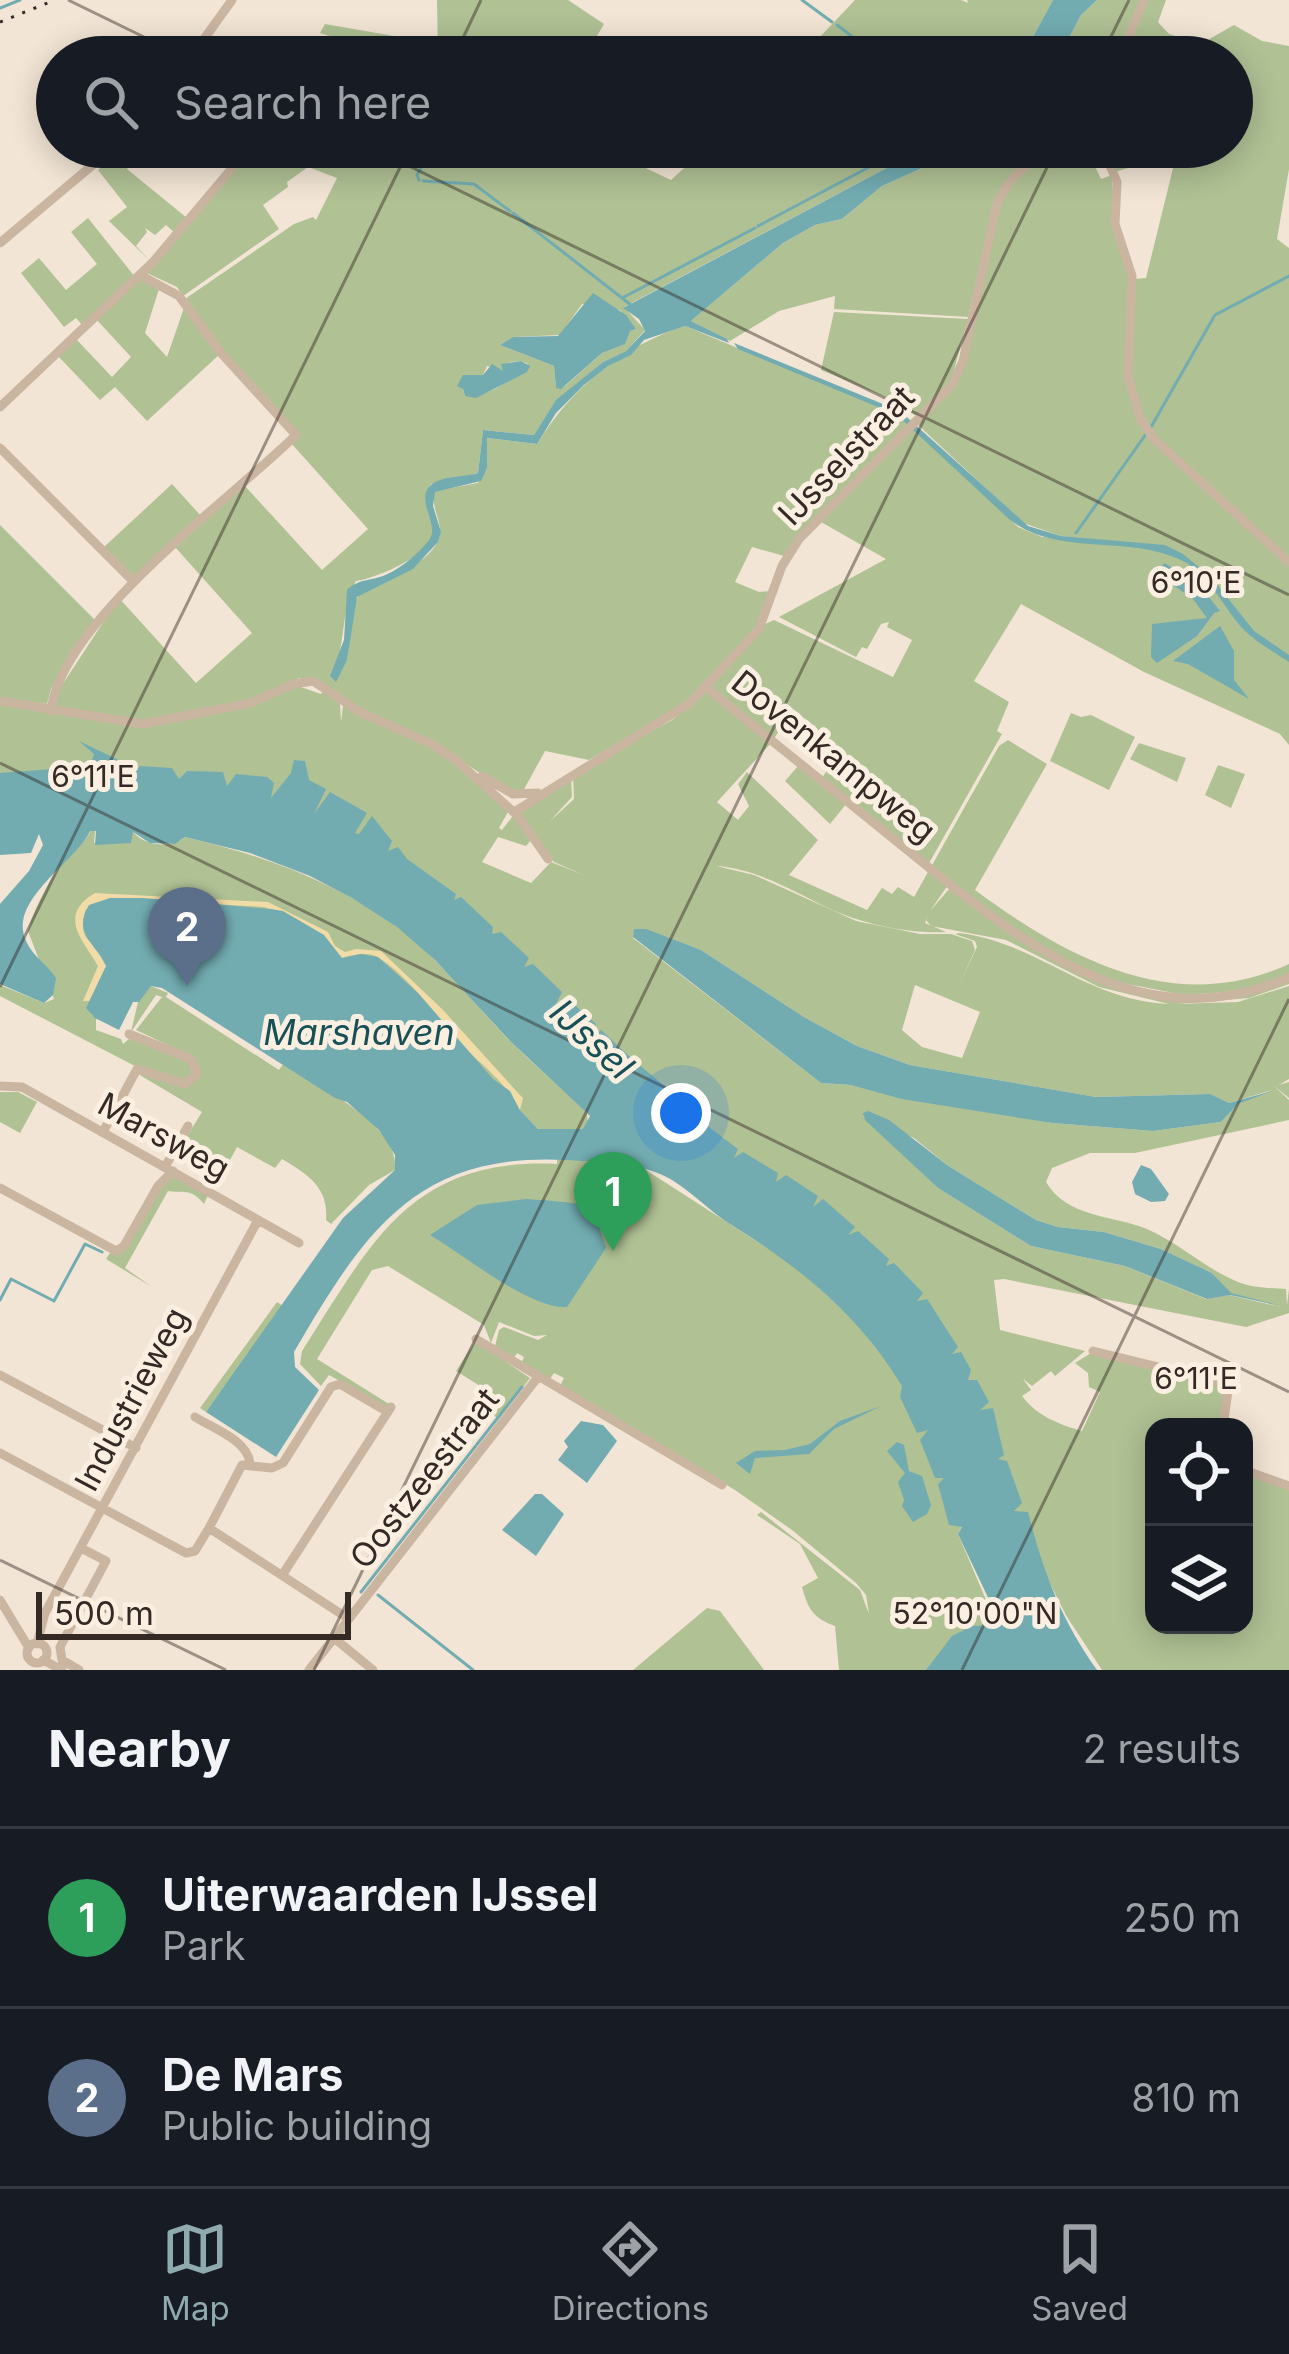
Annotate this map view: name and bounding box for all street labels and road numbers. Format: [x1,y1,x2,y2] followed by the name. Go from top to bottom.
[770,377,922,533] street label: IJsselstraat
[724,662,944,850] street label: Dovenkampweg
[91,1084,237,1188] street label: Marsweg
[66,1301,196,1497] street label: Industrieweg
[341,1380,507,1576] street label: Oostzeestraat

